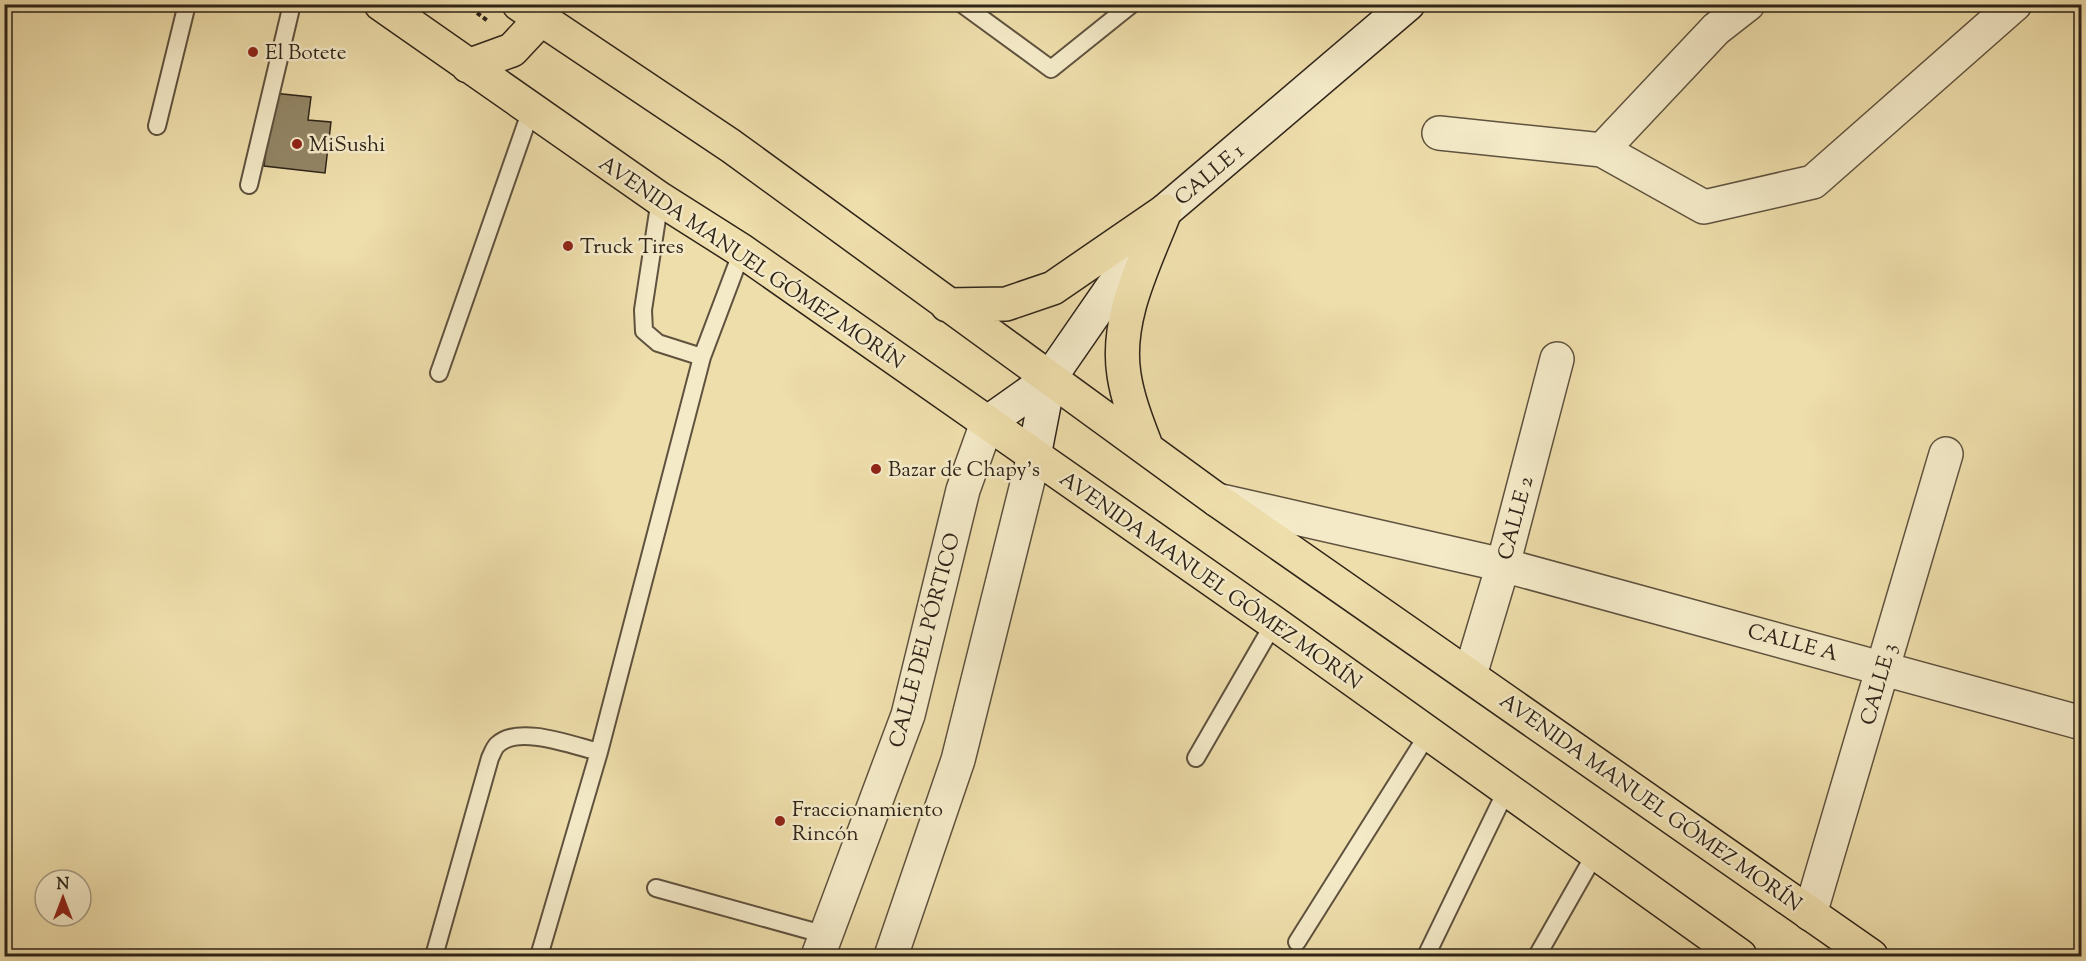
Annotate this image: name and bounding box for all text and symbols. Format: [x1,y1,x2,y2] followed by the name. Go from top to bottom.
[265,39,346,69] place label: El Botete
[246,45,260,59] marker: El Botete
[309,131,385,161] place label: MiSushi
[290,137,304,151] marker: MiSushi
[1169,137,1252,214] street label: CALLE 1
[592,150,910,378] street label: AVENIDA MANUEL GÓMEZ MORÍN
[580,233,684,263] place label: Truck Tires
[561,239,575,253] marker: Truck Tires
[888,456,1040,486] place label: Bazar de Chapy's
[869,462,883,476] marker: Bazar de Chapy's
[1052,465,1367,698] street label: AVENIDA MANUEL GÓMEZ MORÍN
[1491,473,1543,564] street label: CALLE 2
[883,530,969,751] street label: CALLE DEL PÓRTICO
[1744,617,1841,670] street label: CALLE A
[1854,640,1906,729] street label: CALLE 3
[1492,687,1807,920] street label: AVENIDA MANUEL GÓMEZ MORÍN
[792,796,943,850] place label: Fraccionamiento Rincón
[773,814,787,828] marker: Fraccionamiento Rincón
[33,868,93,928] north arrow
[57,874,70,897] text: N

